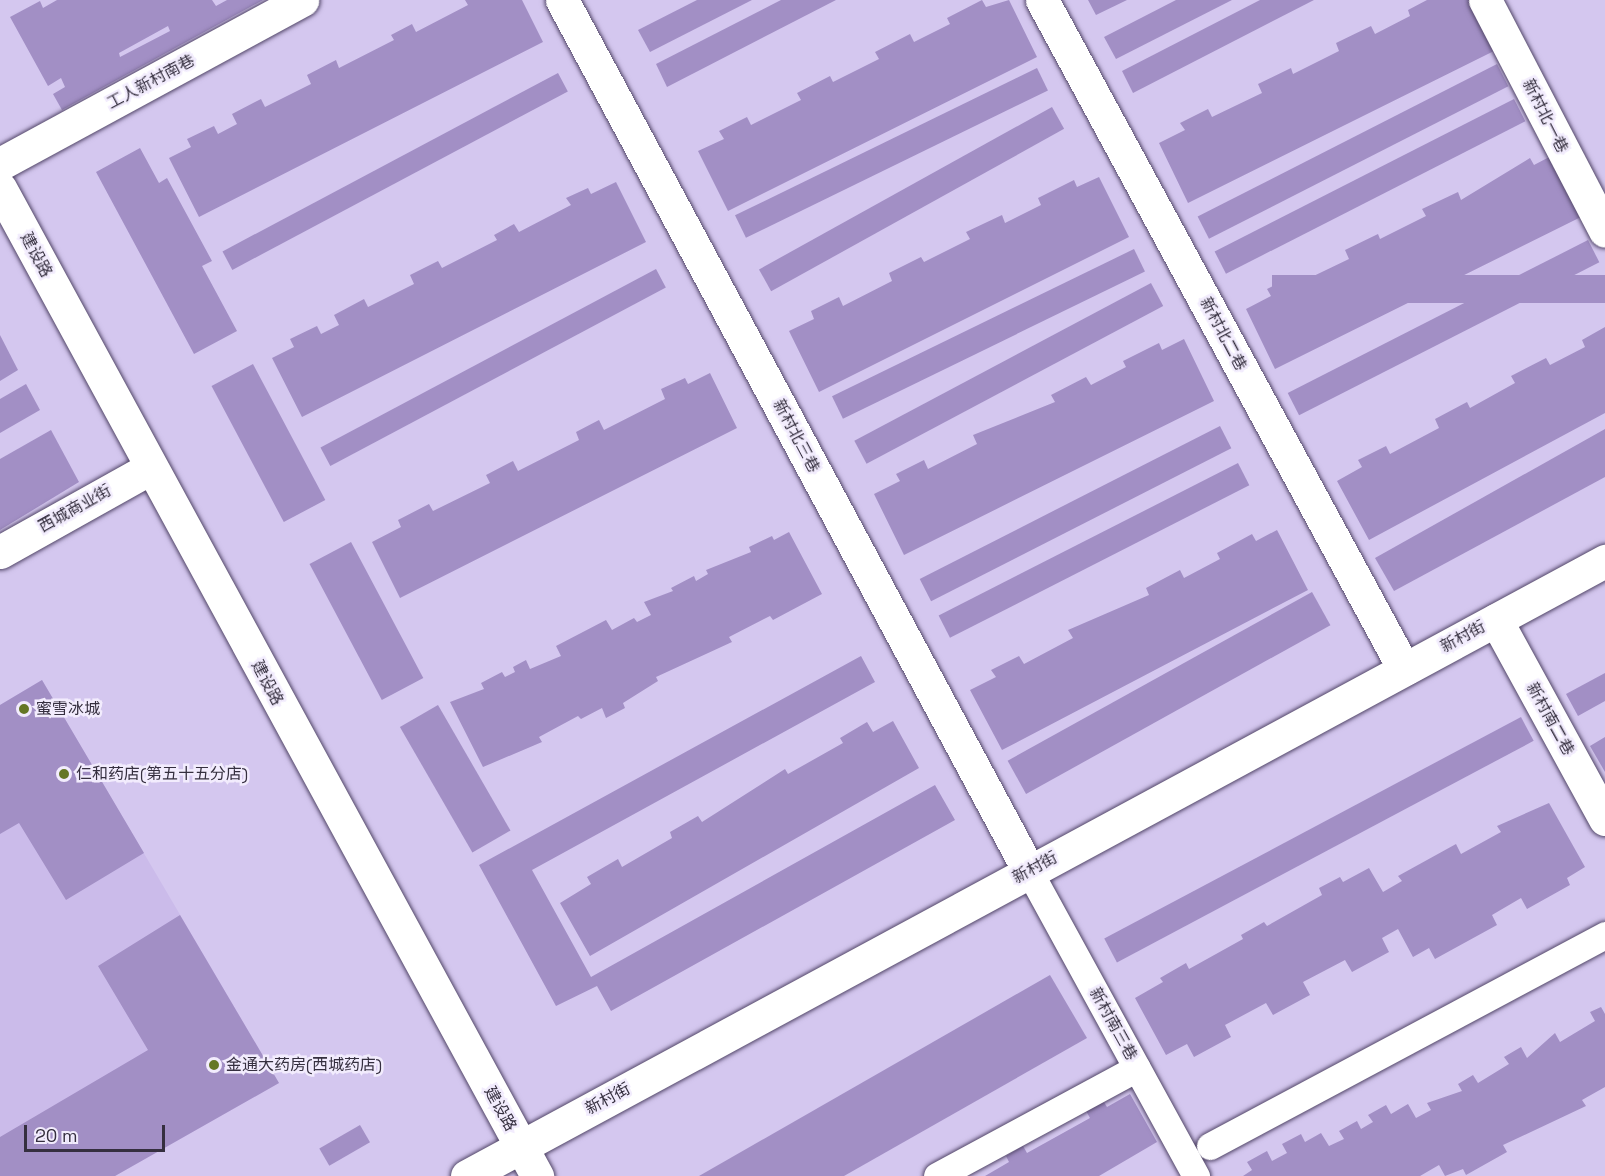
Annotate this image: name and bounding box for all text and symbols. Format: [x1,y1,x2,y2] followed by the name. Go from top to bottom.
[104,51,198,113] street label: 工人新村南巷
[1518,76,1572,156] street label: 新村北一巷
[16,229,56,281] street label: 建设路
[1196,294,1250,374] street label: 新村北二巷
[769,396,823,476] street label: 新村北三巷
[35,481,115,537] street label: 西城商业街
[1437,617,1489,657] street label: 新村街
[247,657,287,709] street label: 建设路
[1522,679,1578,759] street label: 新村南二巷
[36,699,100,719] place label: 蜜雪冰城
[17,702,31,716] marker: 蜜雪冰城
[76,764,248,784] place label: 仁和药店(第五十五分店)
[57,767,71,781] marker: 仁和药店(第五十五分店)
[1009,848,1061,888] street label: 新村街
[1085,984,1141,1064] street label: 新村南三巷
[226,1055,382,1075] place label: 金通大药房(西城药店)
[207,1058,221,1072] marker: 金通大药房(西城药店)
[582,1079,634,1119] street label: 新村街
[480,1083,520,1135] street label: 建设路
[27,1113,168,1151] scale bar
[35,1124,78,1147] text: 20 m

